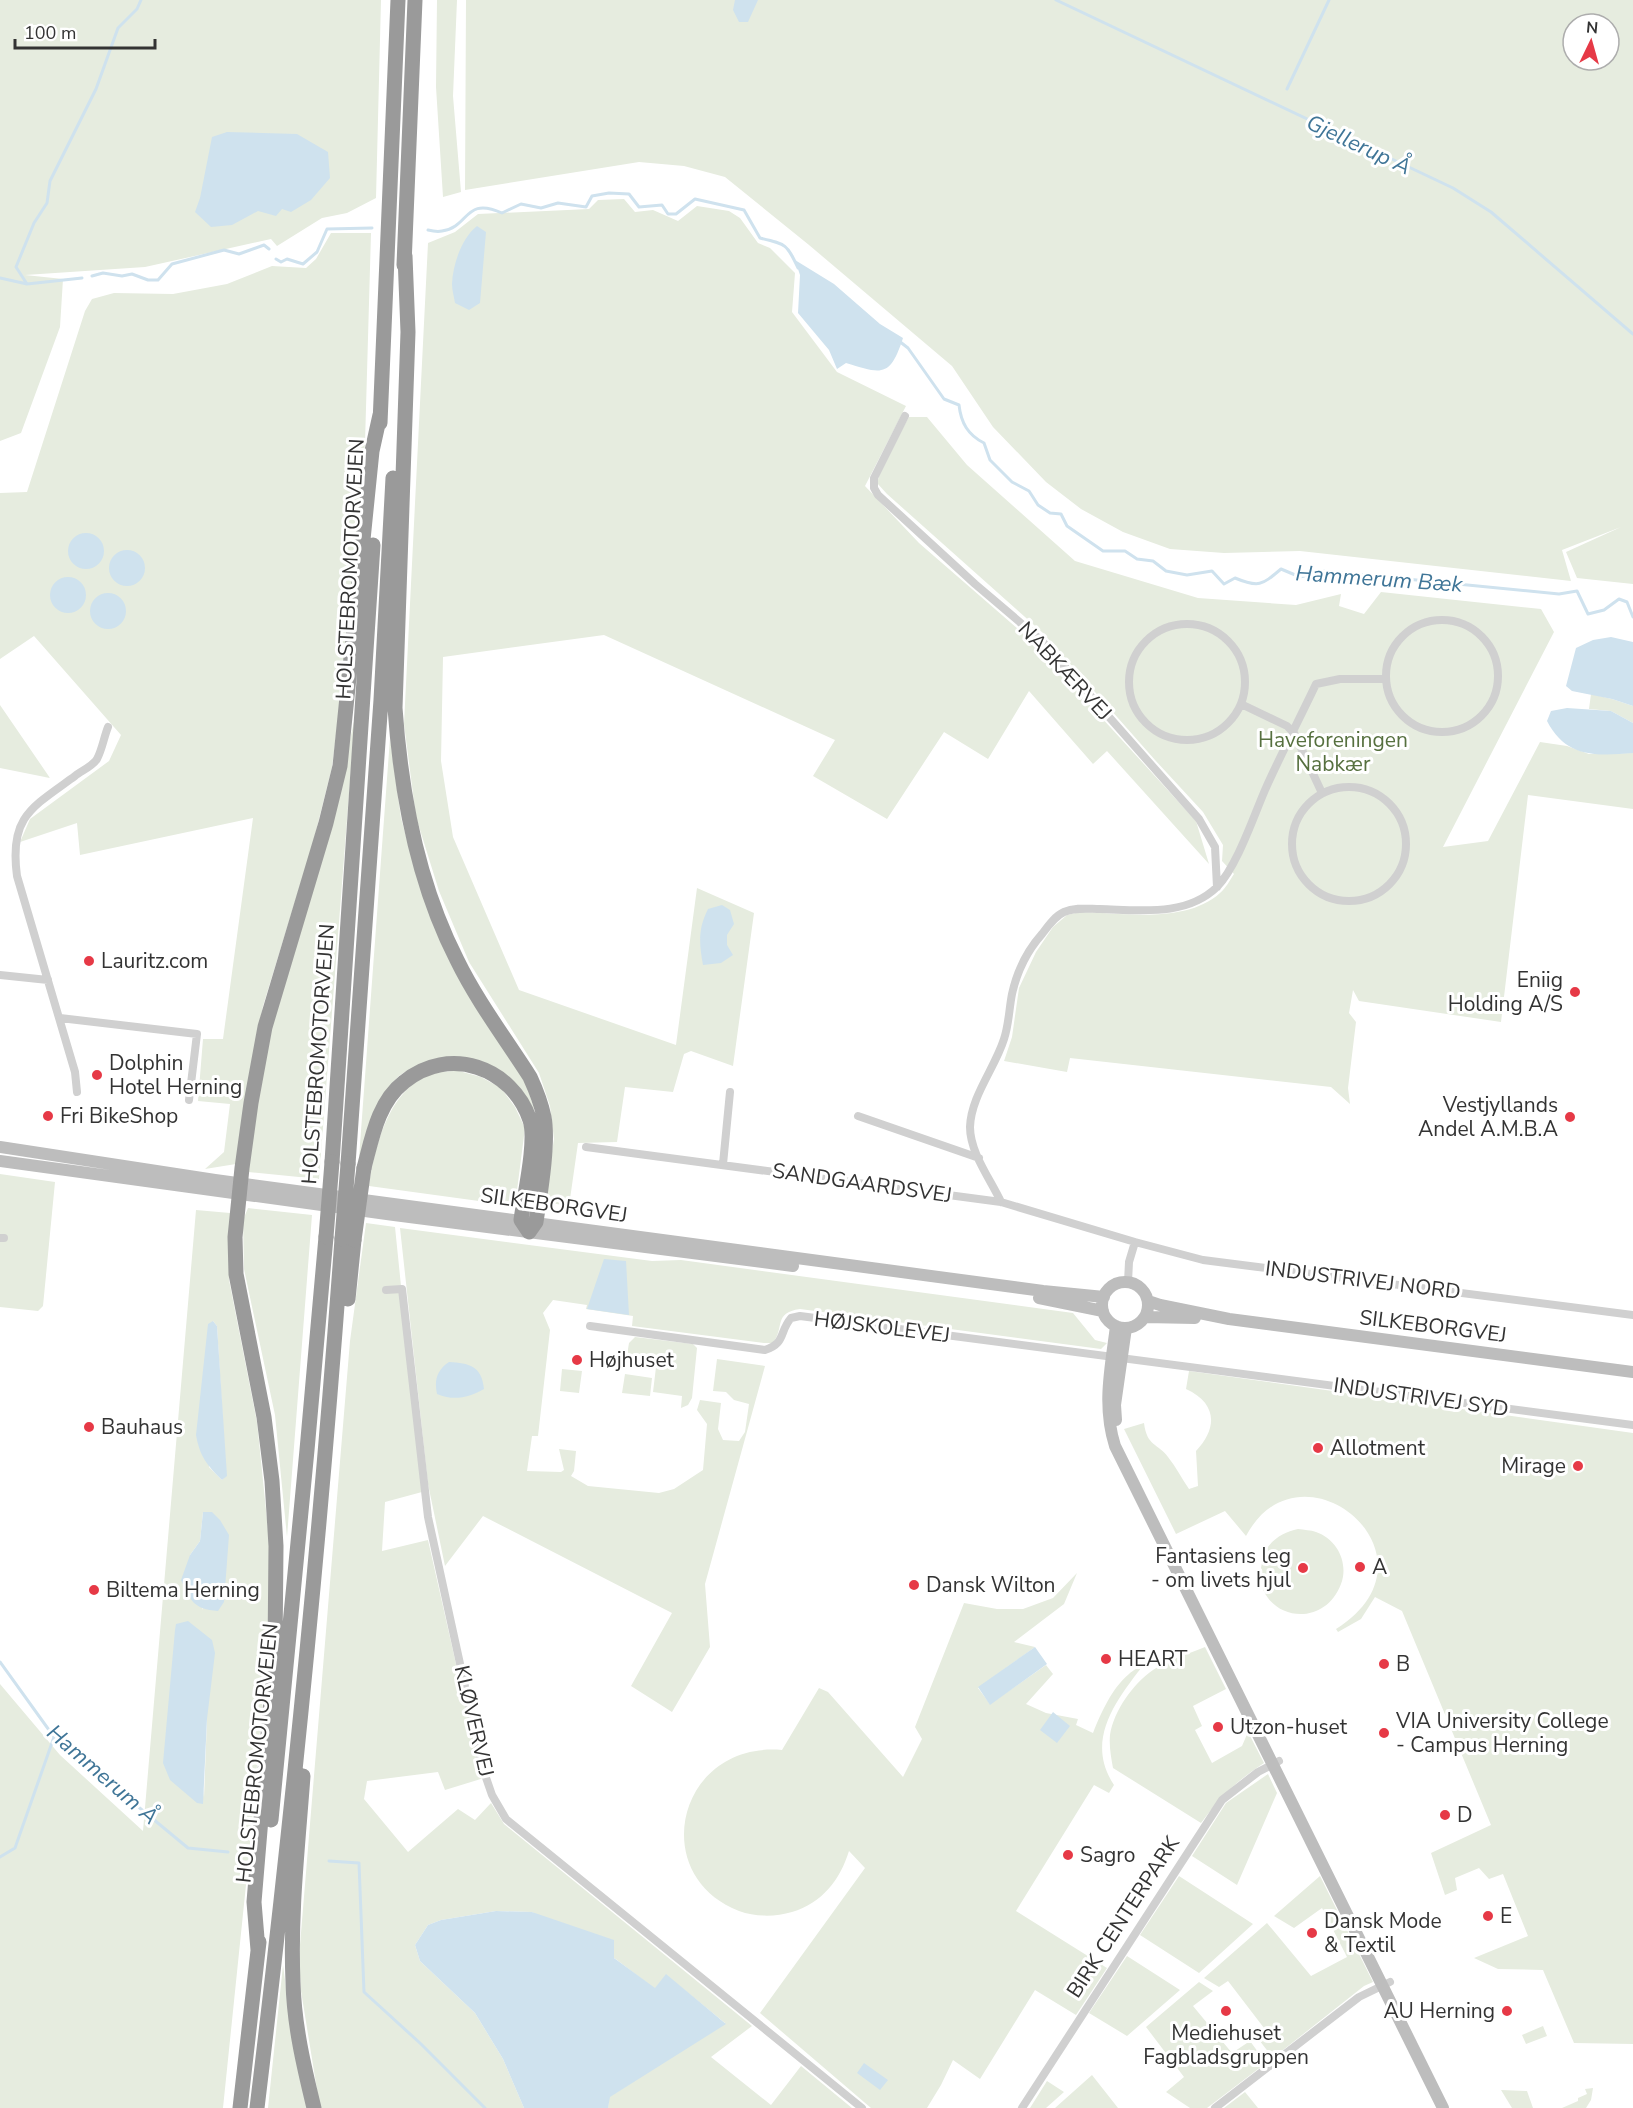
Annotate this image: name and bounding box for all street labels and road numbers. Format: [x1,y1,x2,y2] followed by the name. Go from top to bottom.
[329,438,371,700] street label: HOLSTEBROMOTORVEJEN
[1012,616,1118,726] street label: NABKÆRVEJ
[295,923,341,1185] street label: HOLSTEBROMOTORVEJEN
[770,1157,954,1209] street label: SANDGAARDSVEJ
[479,1181,629,1229] street label: SILKEBORGVEJ
[1264,1254,1462,1306] street label: INDUSTRIVEJ NORD
[1358,1303,1508,1349] street label: SILKEBORGVEJ
[812,1305,952,1349] street label: HØJSKOLEVEJ
[1332,1371,1510,1423] street label: INDUSTRIVEJ SYD
[229,1622,285,1884] street label: HOLSTEBROMOTORVEJEN
[448,1662,500,1780] street label: KLØVERVEJ
[1060,1830,1186,2003] street label: BIRK CENTERPARK

